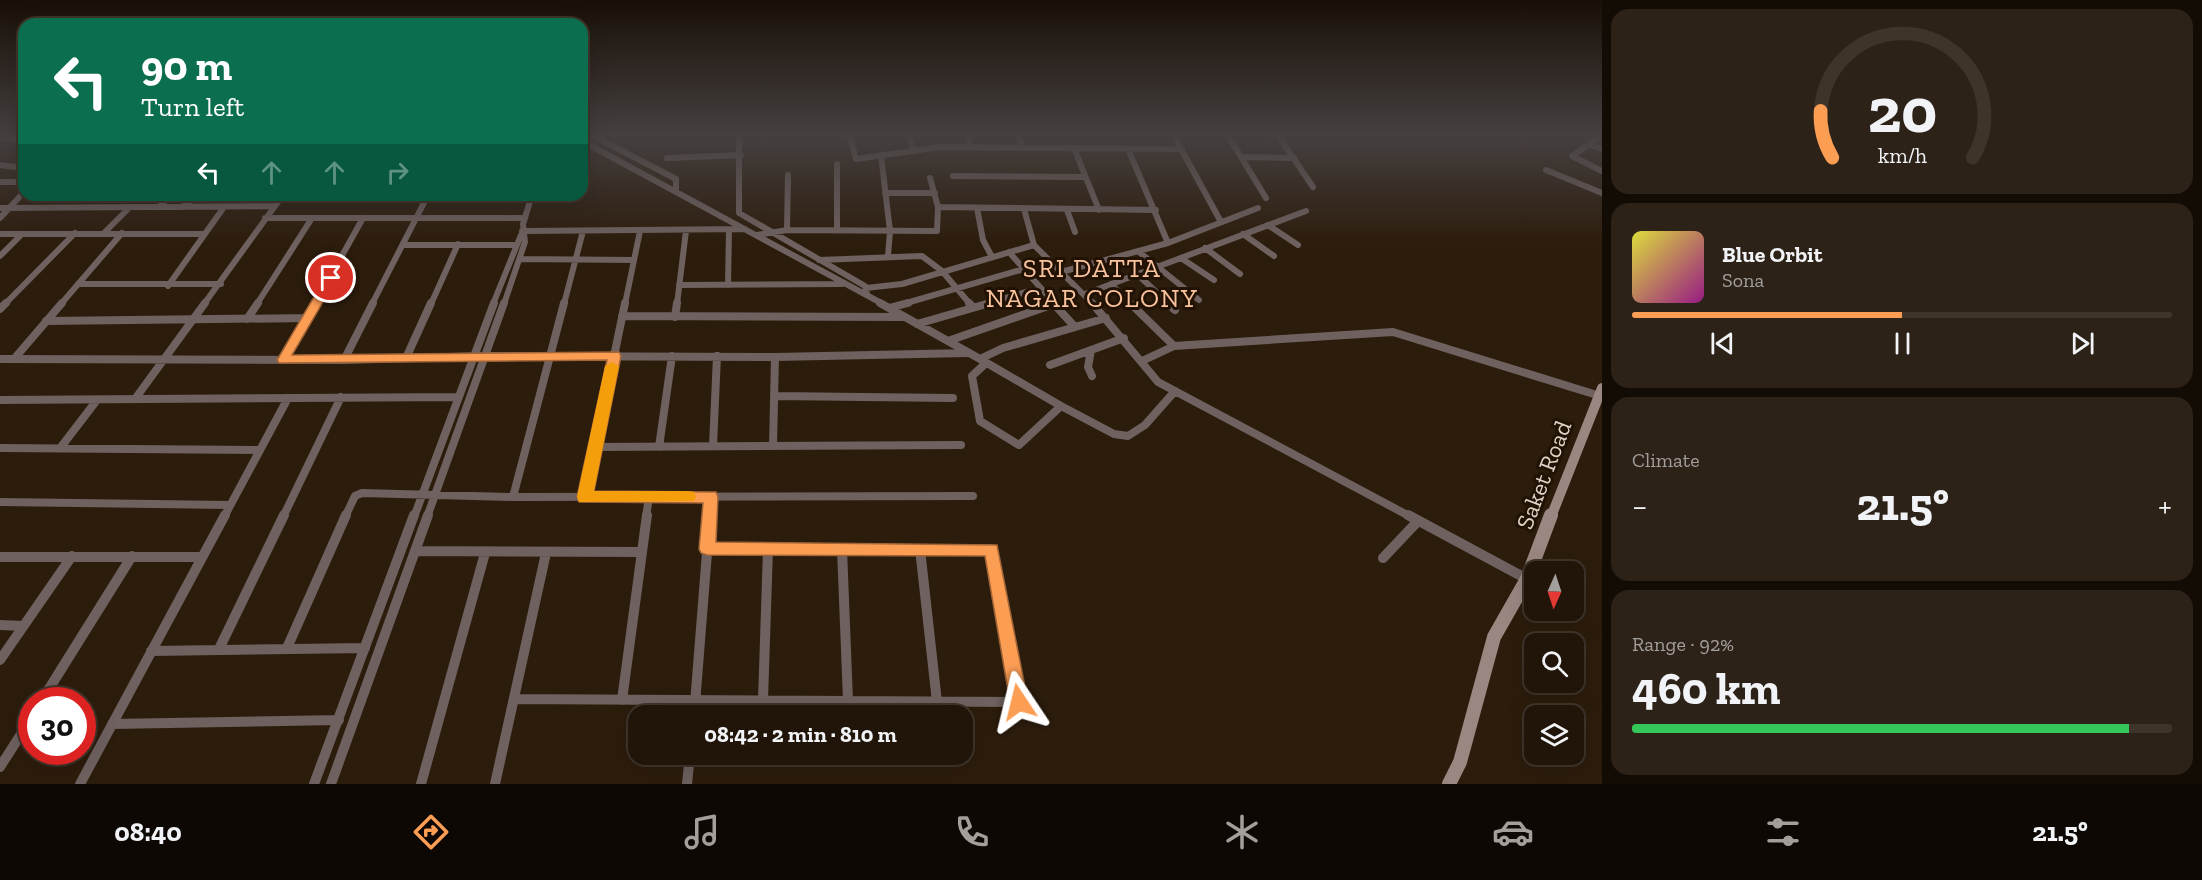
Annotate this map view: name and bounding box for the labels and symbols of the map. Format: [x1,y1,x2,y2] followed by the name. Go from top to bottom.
[305,252,356,303] pin
[986,252,1198,314] district label: SRI DATTA NAGAR COLONY
[1510,417,1577,533] street label: Saket Road
[1524,561,1584,621] north arrow
[987,670,1051,734] position arrow
[18,687,96,765] speed limit sign: 30

